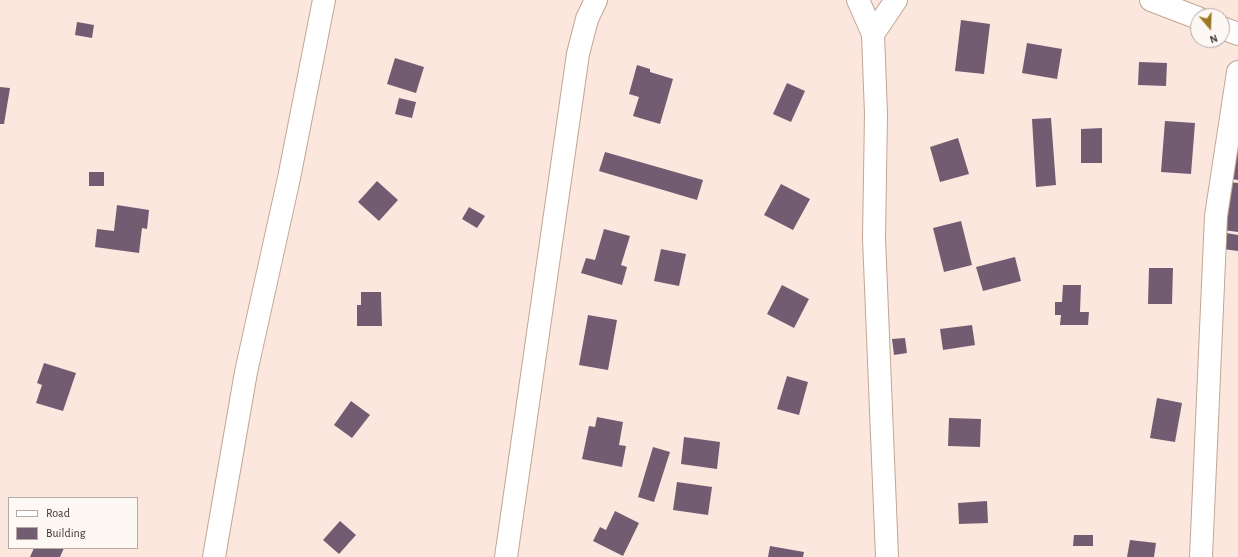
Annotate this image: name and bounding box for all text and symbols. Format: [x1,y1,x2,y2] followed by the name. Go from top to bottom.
[1190,8,1230,48] north arrow
[1208,32,1219,45] text: N
[8,497,138,549] legend
[46,507,70,519] text: Road
[46,527,86,539] text: Building

